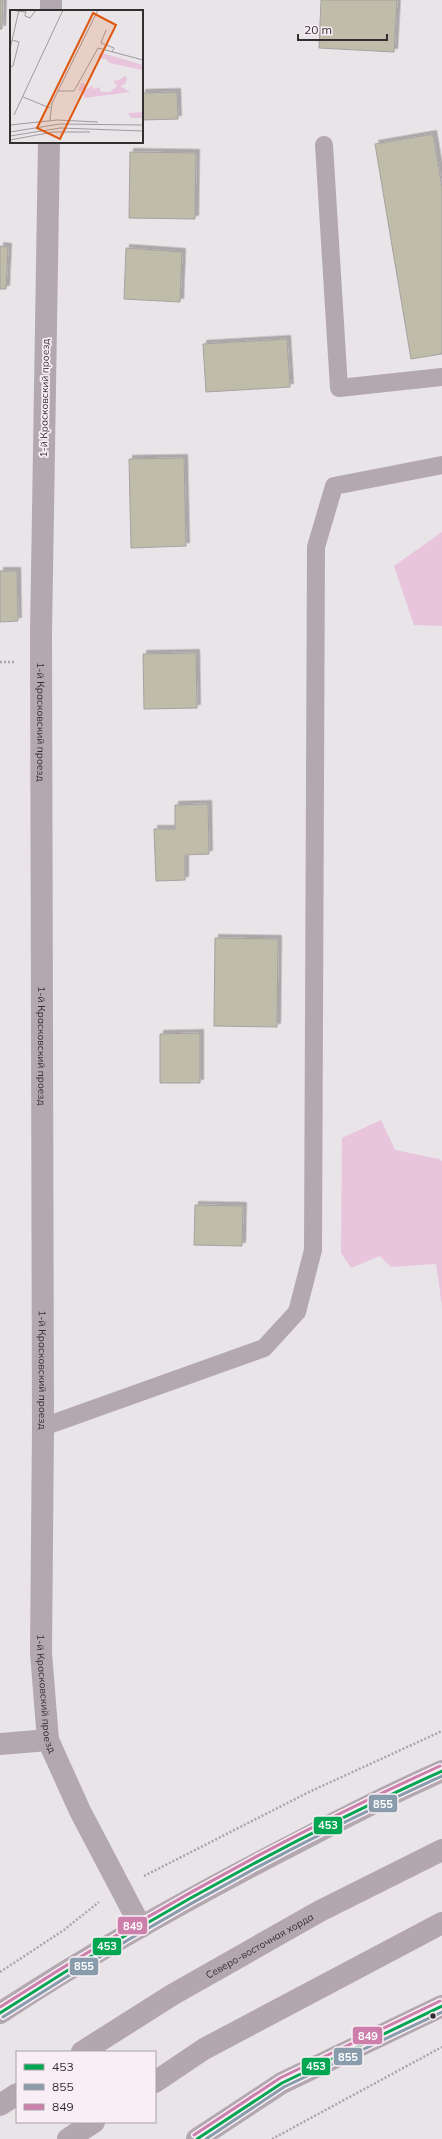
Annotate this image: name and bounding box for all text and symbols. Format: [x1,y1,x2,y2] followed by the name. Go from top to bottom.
[10,10,143,143] inset map
[298,16,387,42] scale bar
[304,22,332,37] text: 20 m
[37,338,52,458] street label: 1-й Красковский проезд
[34,662,47,782] street label: 1-й Красковский проезд
[35,986,48,1106] street label: 1-й Красковский проезд
[36,1310,49,1430] street label: 1-й Красковский проезд
[34,1634,59,1755] street label: 1-й Красковский проезд
[368,1794,398,1813] line badge: 855
[373,1797,393,1811] text: 855
[313,1816,343,1835] line badge: 453
[318,1818,338,1832] text: 453
[203,1910,316,1982] street label: Северо-восточная хорда
[117,1916,148,1935] line badge: 849
[123,1919,143,1933] text: 849
[92,1937,122,1956] line badge: 453
[97,1939,117,1953] text: 453
[69,1957,99,1976] line badge: 855
[74,1959,94,1973] text: 855
[428,2011,438,2021] unlabelled marker
[352,2026,383,2045] line badge: 849
[358,2029,378,2043] text: 849
[333,2047,363,2066] line badge: 855
[338,2050,358,2064] text: 855
[16,2051,156,2123] legend
[301,2057,331,2076] line badge: 453
[52,2059,74,2074] text: 453
[306,2059,326,2073] text: 453
[52,2079,74,2094] text: 855
[52,2099,74,2114] text: 849

